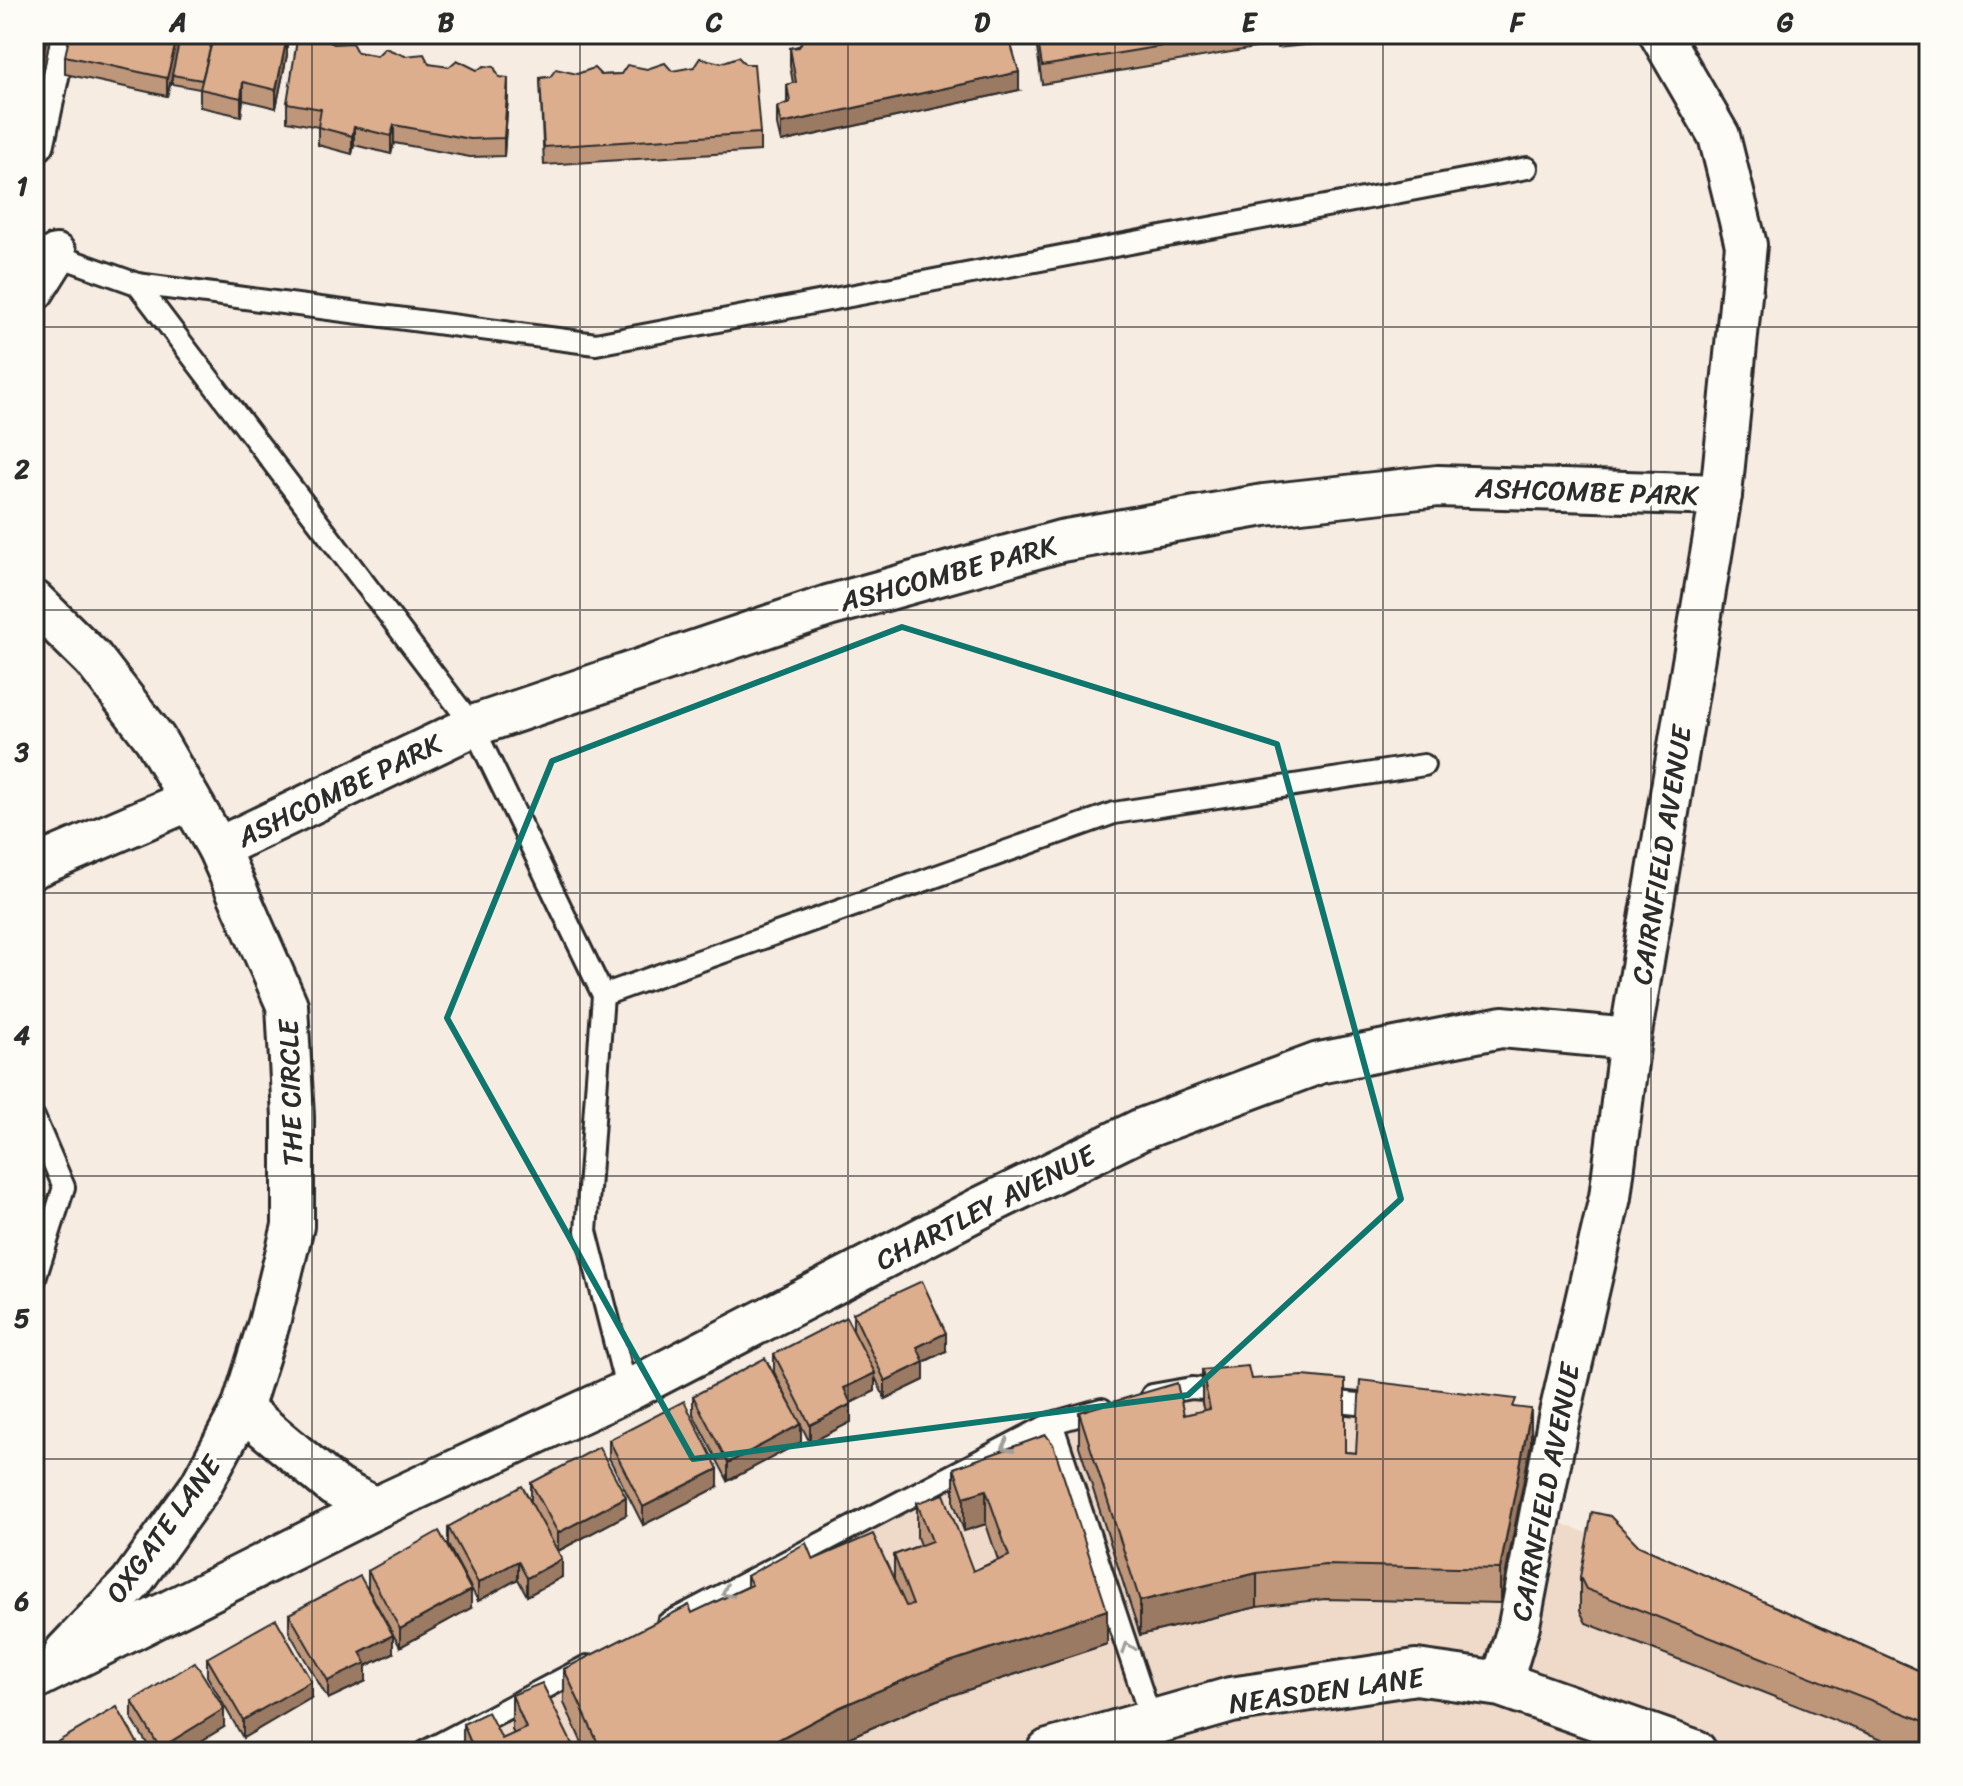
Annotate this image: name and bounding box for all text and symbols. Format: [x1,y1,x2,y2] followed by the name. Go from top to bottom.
[168,0,187,45] text: A
[438,0,455,45] text: B
[705,0,723,45] text: C
[974,0,990,45] text: D
[1242,0,1259,45] text: E
[1509,0,1526,45] text: F
[1777,0,1794,45] text: G
[16,163,28,209] text: 1
[13,446,30,492] text: 2
[1474,463,1700,520] street label: ASHCOMBE PARK
[833,521,1063,626] street label: ASHCOMBE PARK
[227,719,451,862] street label: ASHCOMBE PARK
[1617,721,1706,988] street label: CAIRNFIELD AVENUE
[14,729,30,775] text: 3
[14,1012,30,1058] text: 4
[263,1017,318,1167] street label: THE CIRCLE
[867,1130,1105,1284] street label: CHARTLEY AVENUE
[14,1295,30,1341] text: 5
[1496,1358,1595,1625] street label: CAIRNFIELD AVENUE
[1001,1437,1015,1452] one-way arrow
[93,1444,235,1614] street label: OXGATE LANE
[14,1578,30,1624] text: 6
[720,1583,735,1598] one-way arrow
[1121,1642,1137,1656] one-way arrow
[1225,1652,1428,1728] street label: NEASDEN LANE

